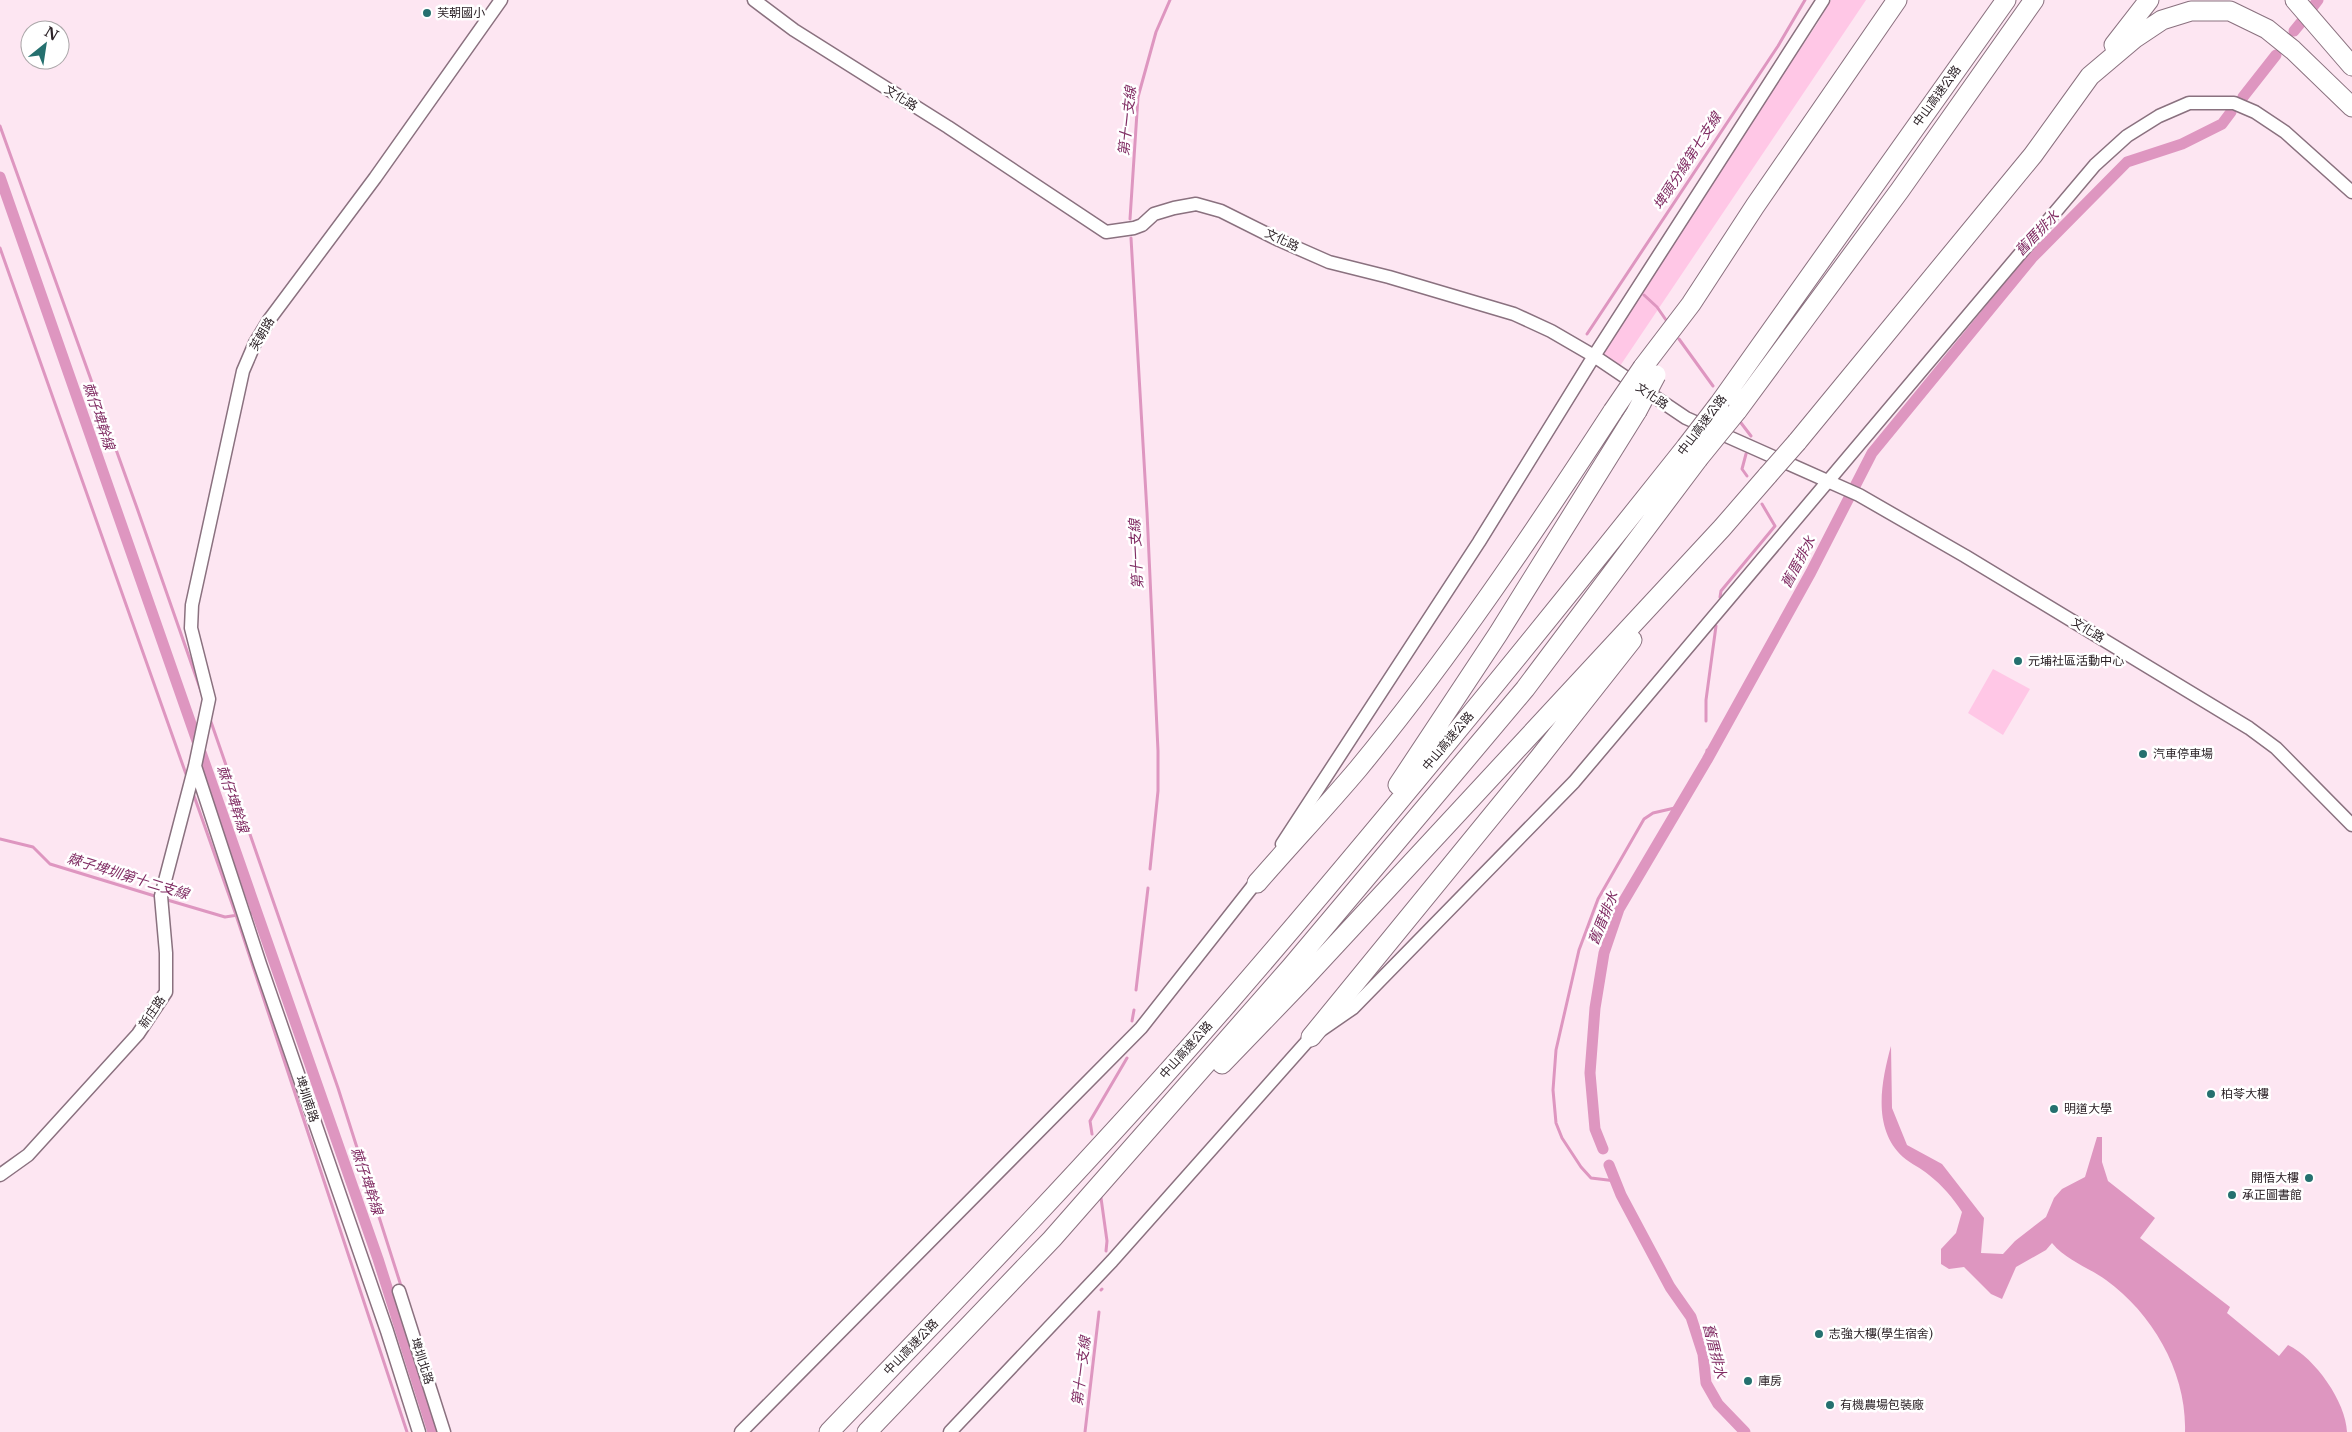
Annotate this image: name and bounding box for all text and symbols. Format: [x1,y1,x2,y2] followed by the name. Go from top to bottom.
[437,5,485,20] place label: 芙朝國小
[421,7,433,19] marker: 芙朝國小
[20,20,70,70] north arrow
[41,23,62,45] text: N
[1909,62,1964,129] street label: 中山高速公路
[882,82,921,113] street label: 文化路
[1114,83,1140,157] water label: 第十一支線
[1649,107,1726,213] water label: 埤頭分線第七支線
[2011,206,2064,259] water label: 舊厝排水
[1263,225,1302,254] street label: 文化路
[246,314,277,353] street label: 芙朝路
[1633,379,1671,412] street label: 文化路
[79,380,120,454] water label: 棘仔埤幹線
[1674,391,1729,458] street label: 中山高速公路
[1125,517,1147,589] water label: 第十一支線
[1777,532,1820,591] water label: 舊厝排水
[2069,614,2108,645] street label: 文化路
[2028,653,2124,668] place label: 元埔社區活動中心
[2012,655,2024,667] marker: 元埔社區活動中心
[1419,708,1477,773] street label: 中山高速公路
[2153,746,2213,761] place label: 汽車停車場
[2137,748,2149,760] marker: 汽車停車場
[213,763,254,837] water label: 棘仔埤幹線
[65,849,193,904] water label: 棘子埤圳第十二支線
[1584,888,1622,947] water label: 舊厝排水
[135,993,168,1031] street label: 新庄路
[1156,1018,1215,1081] street label: 中山高速公路
[293,1074,322,1124] street label: 埤圳南路
[2221,1086,2269,1101] place label: 柏苓大樓
[2205,1088,2217,1100] marker: 柏苓大樓
[2064,1101,2112,1116] place label: 明道大學
[2048,1103,2060,1115] marker: 明道大學
[347,1145,388,1219] water label: 棘仔埤幹線
[2251,1170,2299,1185] place label: 開悟大樓
[2303,1172,2315,1184] marker: 開悟大樓
[2242,1187,2302,1202] place label: 承正圖書館
[2226,1189,2238,1201] marker: 承正圖書館
[880,1316,941,1378] street label: 中山高速公路
[1699,1322,1731,1381] water label: 舊厝排水
[1829,1326,1933,1341] place label: 志強大樓(學生宿舍)
[1813,1328,1825,1340] marker: 志強大樓(學生宿舍)
[1068,1333,1094,1407] water label: 第十一支線
[408,1336,437,1386] street label: 埤圳北路
[1758,1373,1782,1388] place label: 庫房
[1742,1375,1754,1387] marker: 庫房
[1840,1397,1924,1412] place label: 有機農場包裝廠
[1824,1399,1836,1411] marker: 有機農場包裝廠

